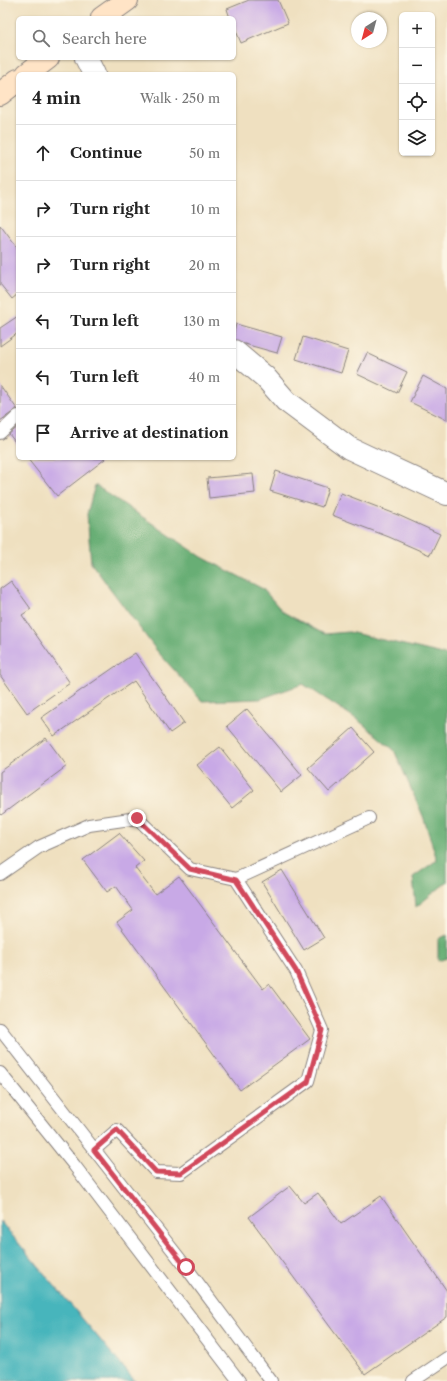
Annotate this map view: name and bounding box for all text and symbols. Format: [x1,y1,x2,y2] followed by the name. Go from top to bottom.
[351,12,387,48] north arrow
[399,12,435,156] map controls
[399,12,435,48] button: +
[16,16,236,60] search box
[30,27,52,49] icon: search
[62,29,147,48] text: Search here
[399,48,435,84] button: −
[399,84,435,120] button: locate
[32,88,81,108] text: 4 min
[140,90,220,106] text: Walk · 250 m
[399,120,435,156] button: layers
[32,142,54,164] icon: ahead
[70,143,142,162] text: Continue
[189,145,220,161] text: 50 m
[32,198,54,220] icon: right
[70,199,150,218] text: Turn right
[191,201,220,217] text: 10 m
[32,254,54,276] icon: right
[70,255,150,274] text: Turn right
[189,257,220,273] text: 20 m
[32,310,54,332] icon: left
[70,311,139,330] text: Turn left
[184,313,220,329] text: 130 m
[32,366,54,388] icon: left
[70,367,139,386] text: Turn left
[189,369,220,385] text: 40 m
[32,422,54,444] icon: arrive
[70,423,229,442] text: Arrive at destination
[128,809,146,827] route end
[177,1258,195,1276] route start

